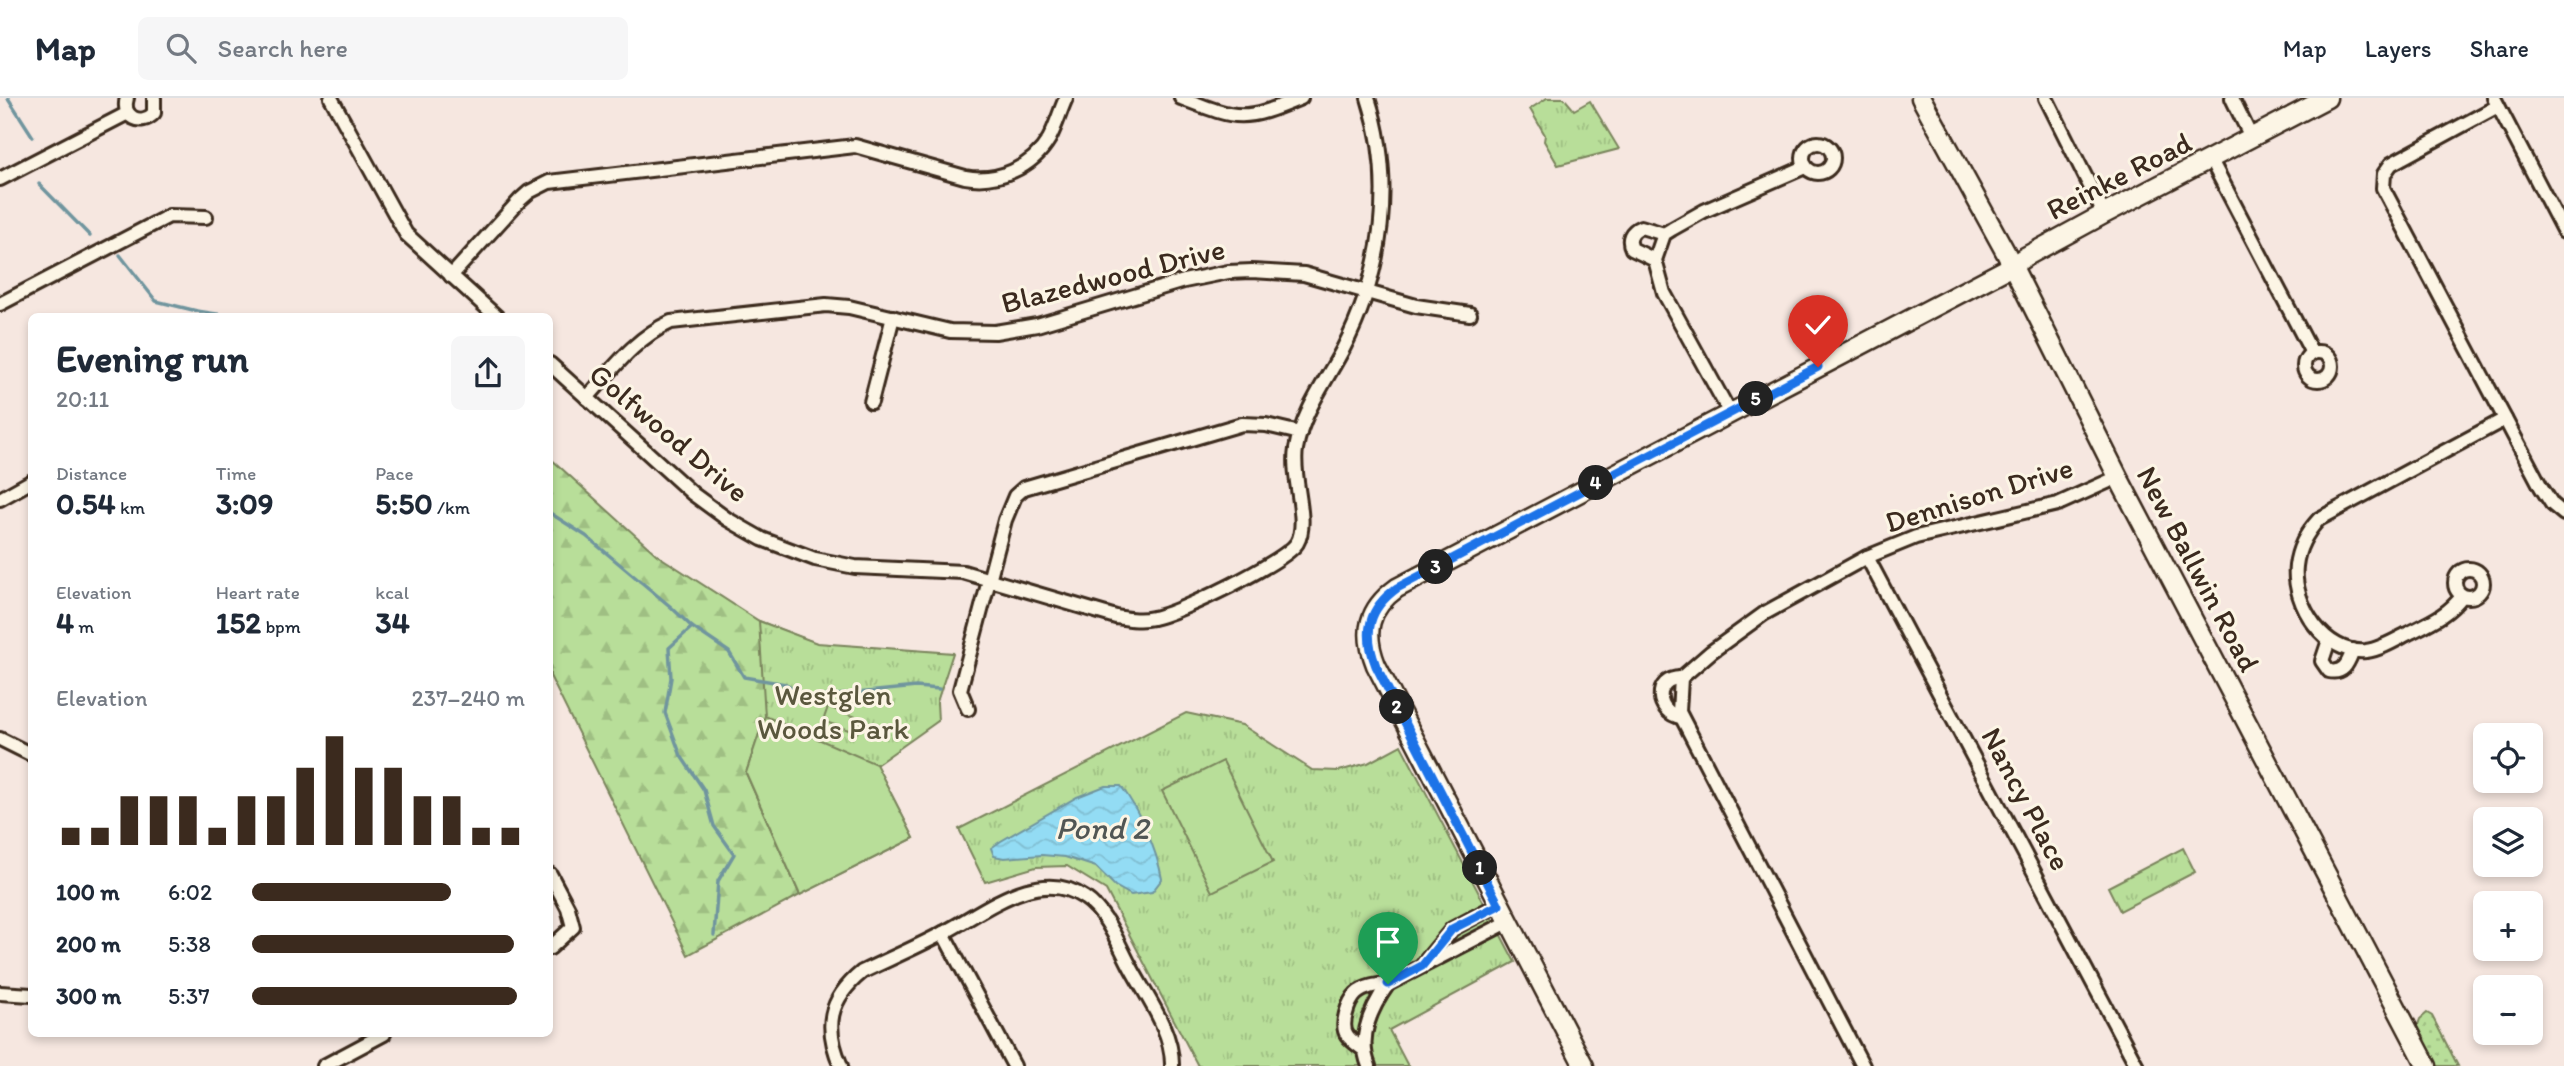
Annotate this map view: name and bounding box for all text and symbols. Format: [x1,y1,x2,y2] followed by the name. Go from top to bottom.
[138,17,628,80] search box
[35,29,96,68] text: Map
[162,29,200,67] icon: search
[218,32,348,64] text: Search here
[2283,34,2327,63] text: Map
[2365,34,2432,63] text: Layers
[2470,34,2529,63] text: Share
[2040,123,2197,228] street label: Reinke Road
[997,230,1229,321] street label: Blazedwood Drive
[1788,295,1848,367] pin
[1799,306,1837,344] icon: check
[56,336,249,382] text: Evening run
[451,336,525,410] button: share
[582,355,757,510] street label: Golfwood Drive
[1738,382,1774,416] pin: 5
[56,385,109,413] text: 20:11
[1751,387,1760,410] text: 5
[1881,448,2077,541] street label: Dennison Drive
[2129,460,2268,678] street label: New Ballwin Road
[56,462,127,485] text: Distance
[216,462,256,485] text: Time
[375,462,413,485] text: Pace
[1578,466,1614,500] pin: 4
[1590,471,1601,494] text: 4
[56,485,116,522] text: 0.54
[216,485,274,522] text: 3:09
[375,485,433,522] text: 5:50
[116,496,145,519] text: km
[433,496,470,519] text: /km
[1418,550,1454,584] pin: 3
[1430,555,1441,578] text: 3
[56,581,132,604] text: Elevation
[216,581,300,604] text: Heart rate
[375,581,409,604] text: kcal
[56,604,74,641] text: 4
[216,604,261,641] text: 152
[375,604,410,641] text: 34
[74,615,94,638] text: m
[261,615,301,638] text: bpm
[757,676,909,747] park label: Westglen Woods Park
[56,684,147,712] text: Elevation
[412,684,525,712] text: 237–240 m
[1380,690,1414,724] pin: 2
[1392,695,1402,718] text: 2
[1973,721,2080,877] street label: Nancy Place
[2473,723,2543,1045] map controls
[2473,723,2543,793] button: locate
[2473,807,2543,877] button: layers
[1056,809,1151,847] water label: Pond 2
[1462,850,1498,886] pin: 1
[1475,856,1484,879] text: 1
[56,878,120,906] text: 100 m
[168,878,212,906] text: 6:02
[2473,891,2543,961] button: +
[1358,912,1418,984] pin
[1369,923,1407,961] icon: arrive
[56,930,121,958] text: 200 m
[168,930,211,958] text: 5:38
[2473,975,2543,1045] button: −
[56,982,121,1010] text: 300 m
[168,982,210,1010] text: 5:37

